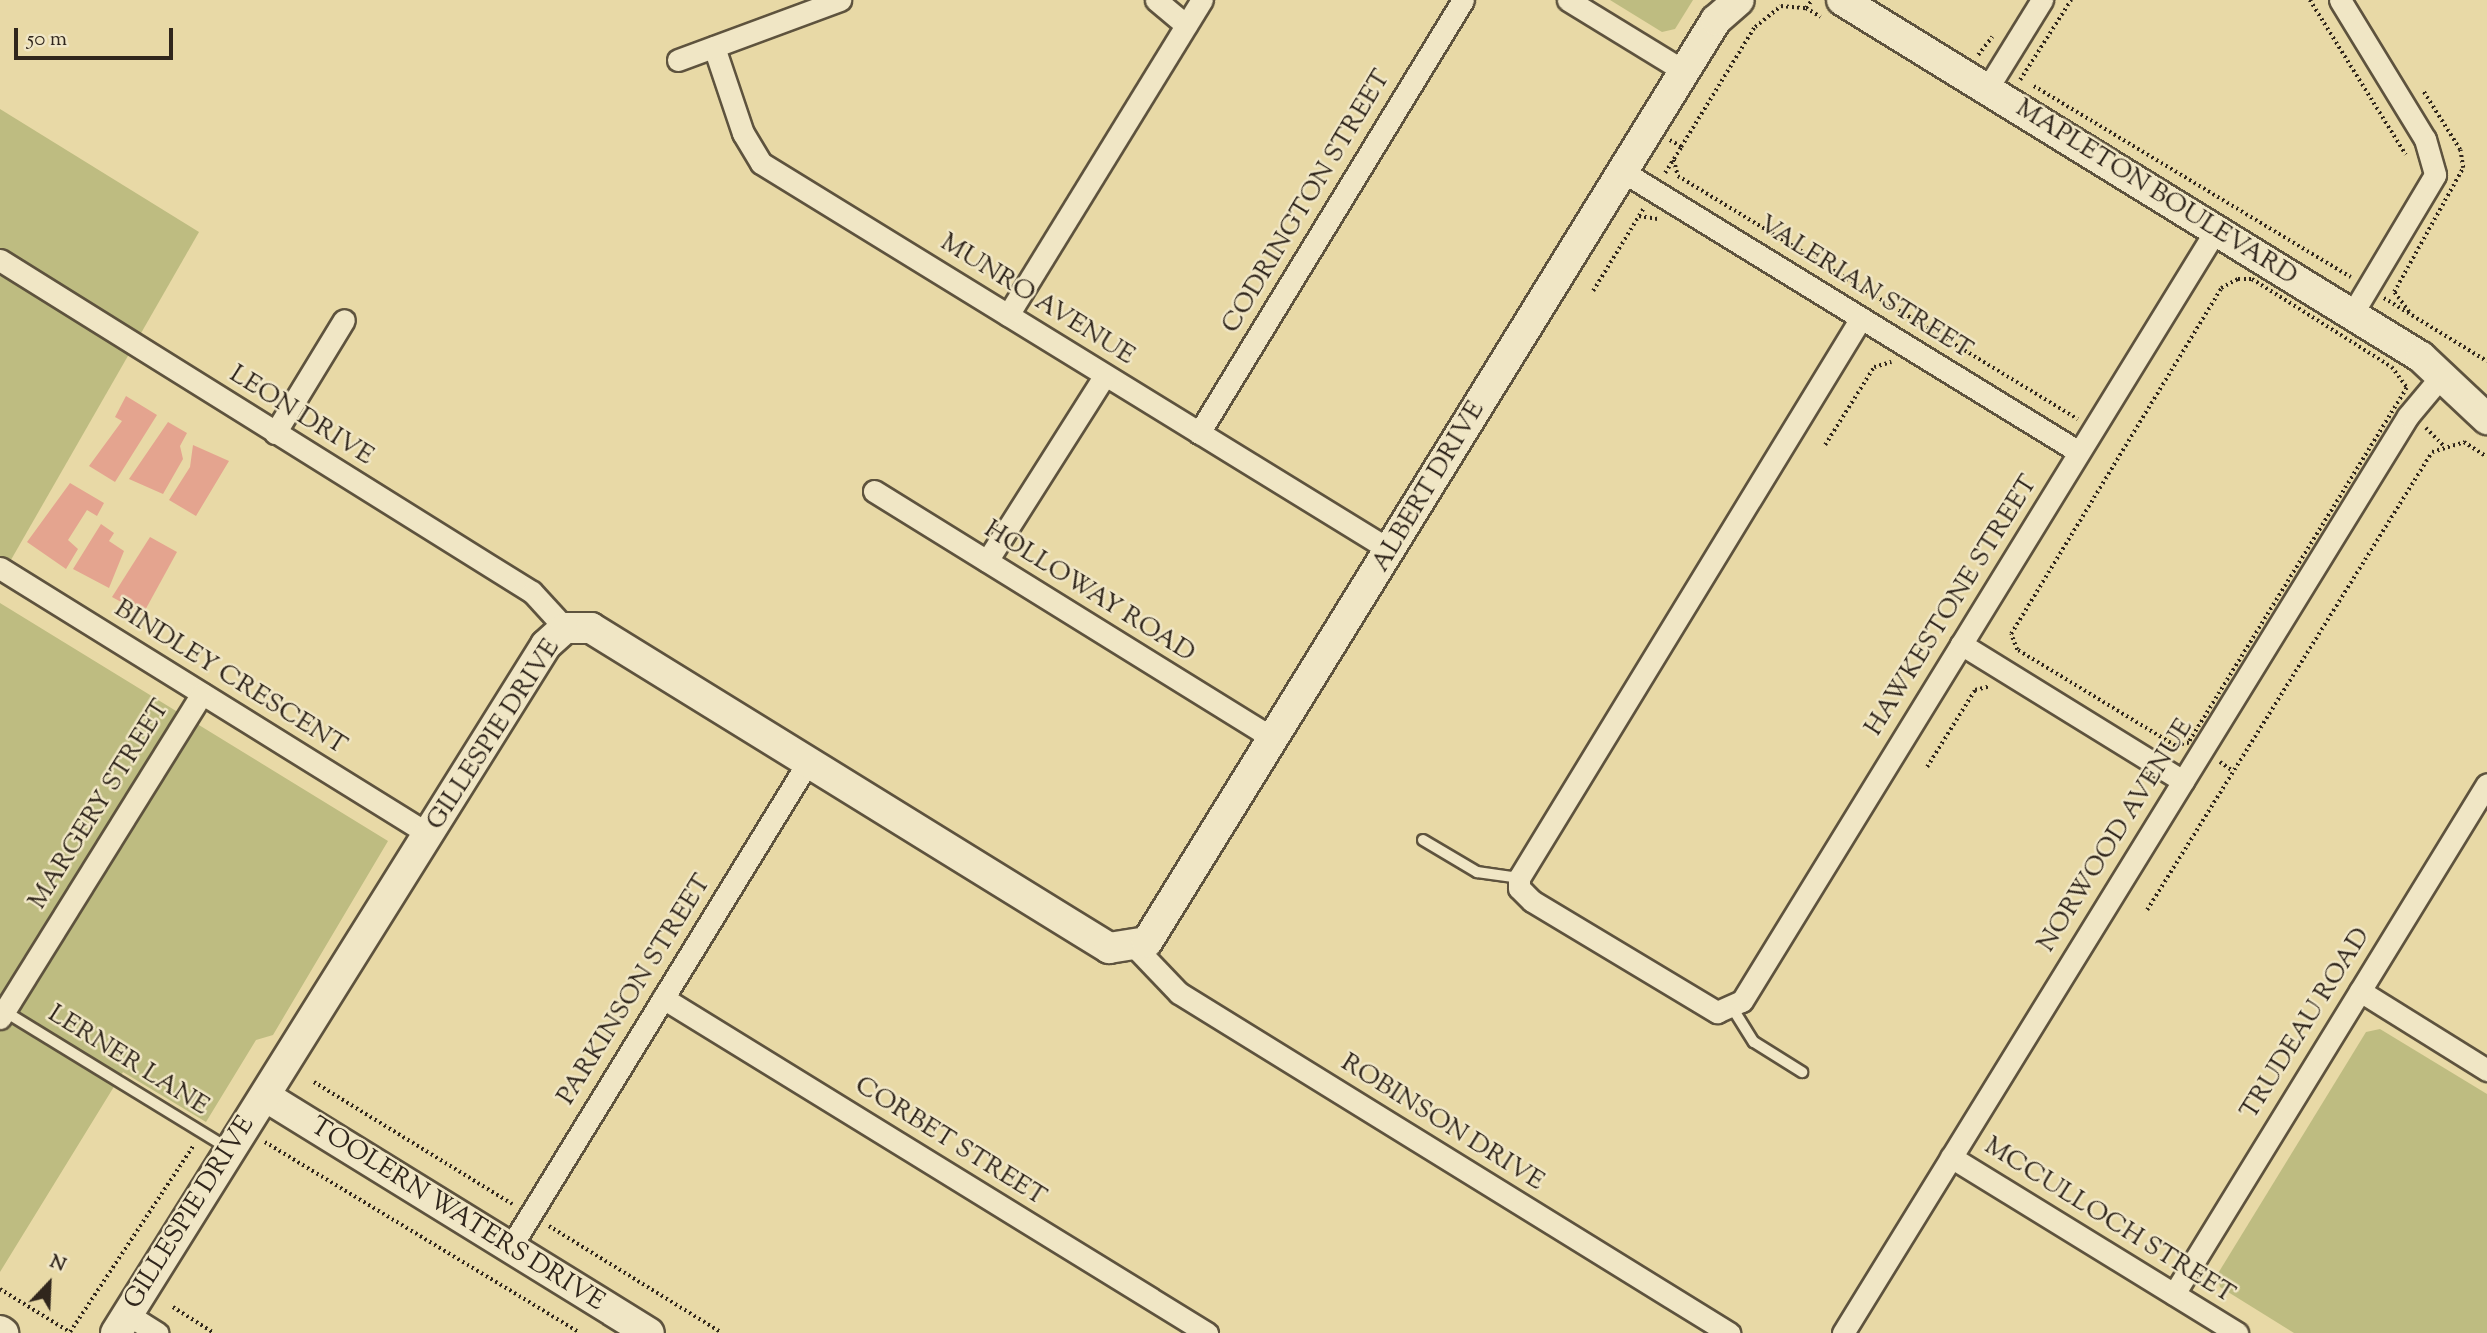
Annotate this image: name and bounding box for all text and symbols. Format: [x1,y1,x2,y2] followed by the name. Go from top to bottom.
[18,14,177,58] scale bar
[27,25,67,55] text: 50 m
[1216,65,1398,339] street label: CODRINGTON STREET
[2009,93,2303,293] street label: MAPLETON BOULEVARD
[1752,209,1978,367] street label: VALERIAN STREET
[934,228,1140,372] street label: MUNRO AVENUE
[223,359,379,473] street label: LEON DRIVE
[1366,396,1492,578] street label: ALBERT DRIVE
[1859,470,2045,742] street label: HAWKESTONE STREET
[978,514,1200,670] street label: HOLLOWAY ROAD
[108,594,352,762] street label: BINDLEY CRESCENT
[421,634,567,836] street label: GILLESPIE DRIVE
[23,694,177,916] street label: MARGERY STREET
[2032,714,2200,958] street label: NORWOOD AVENUE
[551,869,719,1111] street label: PARKINSON STREET
[2235,923,2377,1125] street label: TRUDEAU ROAD
[42,999,214,1123] street label: LERNER LANE
[1335,1048,1549,1198] street label: ROBINSON DRIVE
[849,1071,1051,1213] street label: CORBET STREET
[118,1111,262,1315] street label: GILLESPIE DRIVE
[304,1111,610,1319] street label: TOOLERN WATERS DRIVE
[1978,1131,2240,1311] street label: MCCULLOCH STREET
[14,1249,84,1319] north arrow
[45,1249,70,1280] text: N

